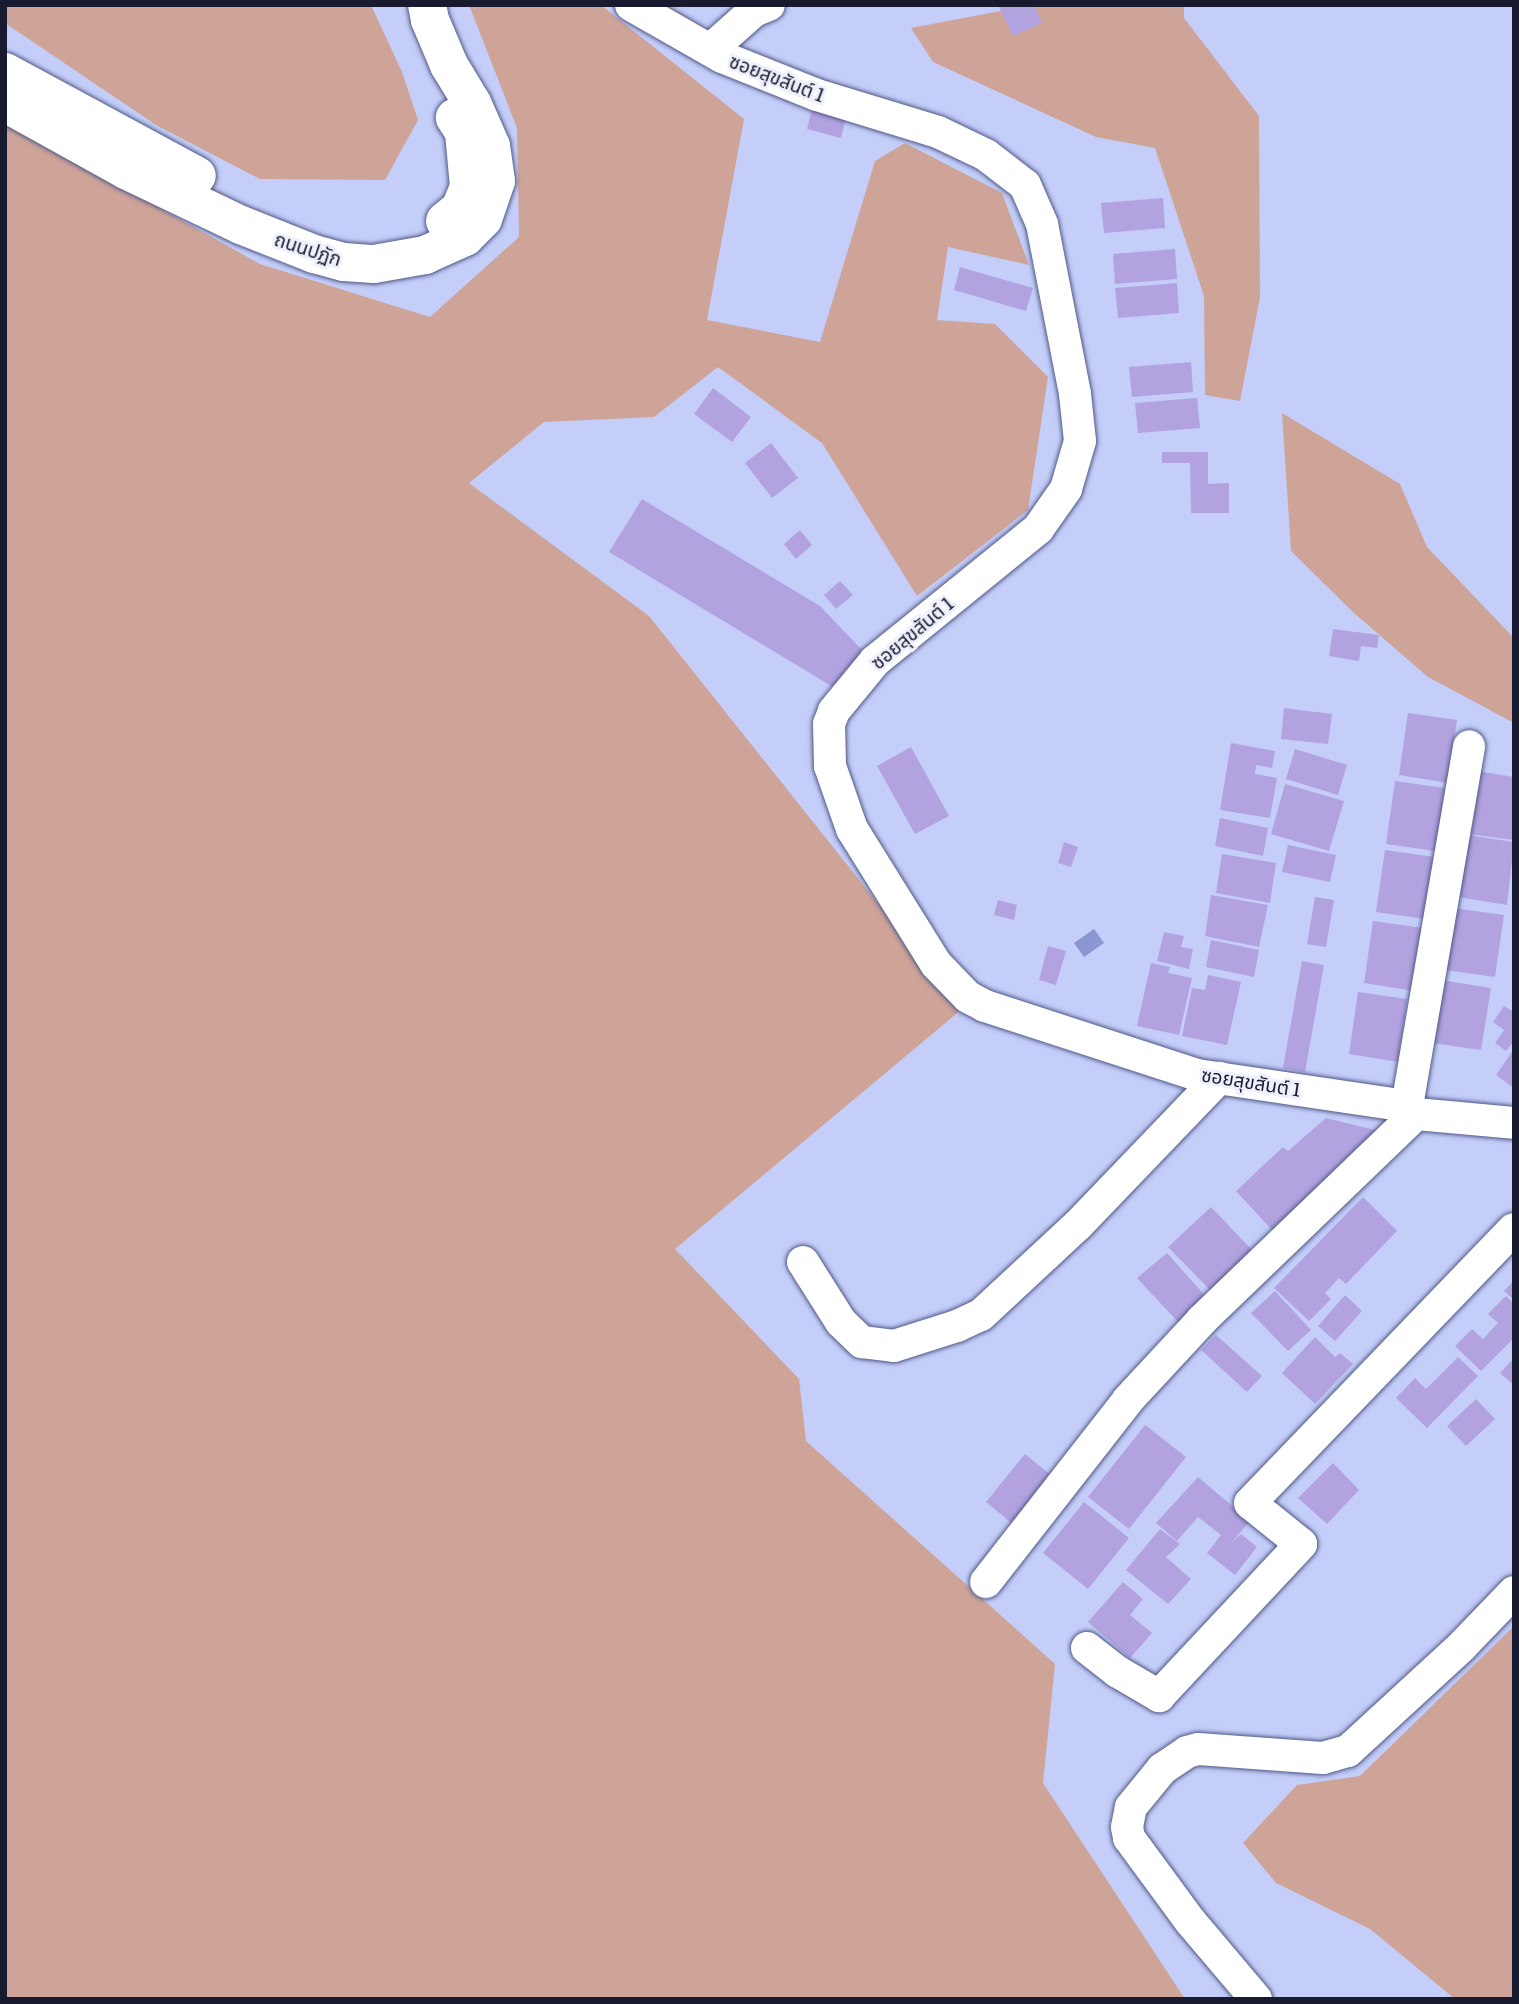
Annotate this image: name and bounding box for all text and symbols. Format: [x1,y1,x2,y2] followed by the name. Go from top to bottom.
[726,49,828,107] street label: ซอยสุขสันต์ 1
[272,227,344,271] street label: ถนนปฏัก
[866,592,958,674] street label: ซอยสุขสันต์ 1
[1200,1063,1302,1101] street label: ซอยสุขสันต์ 1

